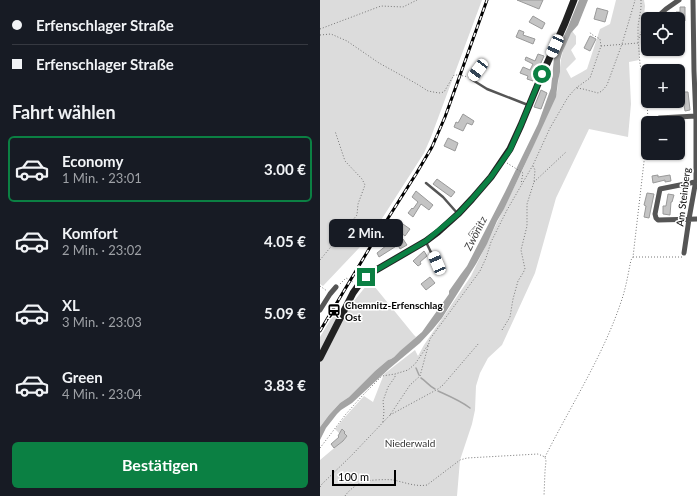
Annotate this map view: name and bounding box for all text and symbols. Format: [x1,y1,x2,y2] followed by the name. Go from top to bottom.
[641,12,685,160] map controls
[641,12,685,56] button: locate
[36,16,174,34] text: Erfenschlager Straße
[545,33,565,59] car
[36,55,174,73] text: Erfenschlager Straße
[466,57,490,83] car
[641,64,685,108] button: +
[533,65,551,83] route start
[12,101,116,123] text: Fahrt wählen
[641,116,685,160] button: −
[14,151,50,187] icon: car
[62,152,123,170] text: Economy
[264,160,306,178] text: 3.00 €
[673,167,693,227] street label: Am Steinberg
[62,170,142,186] text: 1 Min. · 23:01
[461,214,489,253] water label: Zwönitz
[329,219,403,247] callout: 2 Min.
[14,223,50,259] icon: car
[62,224,118,242] text: Komfort
[348,225,384,241] text: 2 Min.
[264,232,306,250] text: 4.05 €
[62,242,142,258] text: 2 Min. · 23:02
[427,250,447,276] car
[357,268,375,286] route end
[14,295,50,331] icon: car
[62,296,80,314] text: XL
[345,299,443,323] place label: Chemnitz-Erfenschlag Ost
[326,303,342,319] station icon: Chemnitz-Erfenschlag Ost
[264,304,306,322] text: 5.09 €
[62,314,142,330] text: 3 Min. · 23:03
[14,367,50,403] icon: car
[62,368,103,386] text: Green
[264,376,306,394] text: 3.83 €
[62,386,142,402] text: 4 Min. · 23:04
[385,437,435,449] park label: Niederwald
[12,442,308,488] button: Bestätigen
[332,468,396,487] scale bar
[338,470,369,483] text: 100 m

